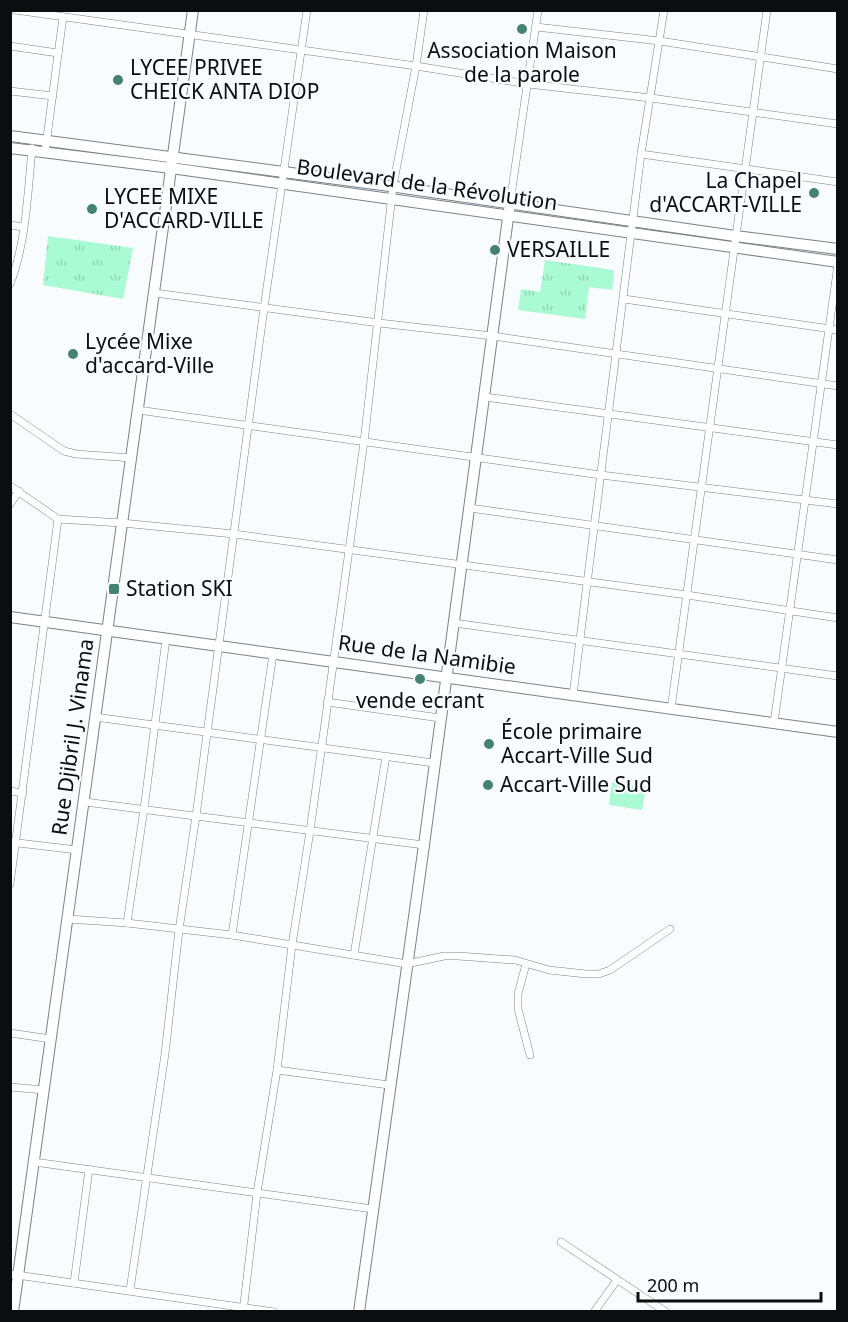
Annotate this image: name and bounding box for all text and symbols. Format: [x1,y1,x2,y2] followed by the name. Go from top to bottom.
[515,22,529,36] marker: Association Maison de la parole
[427,36,617,88] place label: Association Maison de la parole
[130,53,319,105] place label: LYCEE PRIVEE CHEICK ANTA DIOP
[111,73,125,87] marker: LYCEE PRIVEE CHEICK ANTA DIOP
[295,152,559,216] street label: Boulevard de la Révolution
[649,166,802,218] place label: La Chapel d'ACCART-VILLE
[104,182,264,234] place label: LYCEE MIXE D'ACCARD-VILLE
[807,186,821,200] marker: La Chapel d'ACCART-VILLE
[85,202,99,216] marker: LYCEE MIXE D'ACCARD-VILLE
[507,235,610,263] place label: VERSAILLE
[488,243,502,257] marker: VERSAILLE
[85,327,214,379] place label: Lycée Mixe d'accard-Ville
[66,347,80,361] marker: Lycée Mixe d'accard-Ville
[126,574,233,602] place label: Station SKI
[107,582,121,596] marker: Station SKI
[336,628,518,680] street label: Rue de la Namibie
[44,637,100,837] street label: Rue Djibril J. Vinama
[413,672,427,686] marker: vende ecrant
[356,686,485,714] place label: vende ecrant
[501,717,653,769] place label: École primaire Accart-Ville Sud
[482,737,496,751] marker: École primaire Accart-Ville Sud
[500,770,652,798] place label: Accart-Ville Sud
[481,778,495,792] marker: Accart-Ville Sud
[638,1265,821,1303] scale bar
[647,1273,699,1297] text: 200 m

